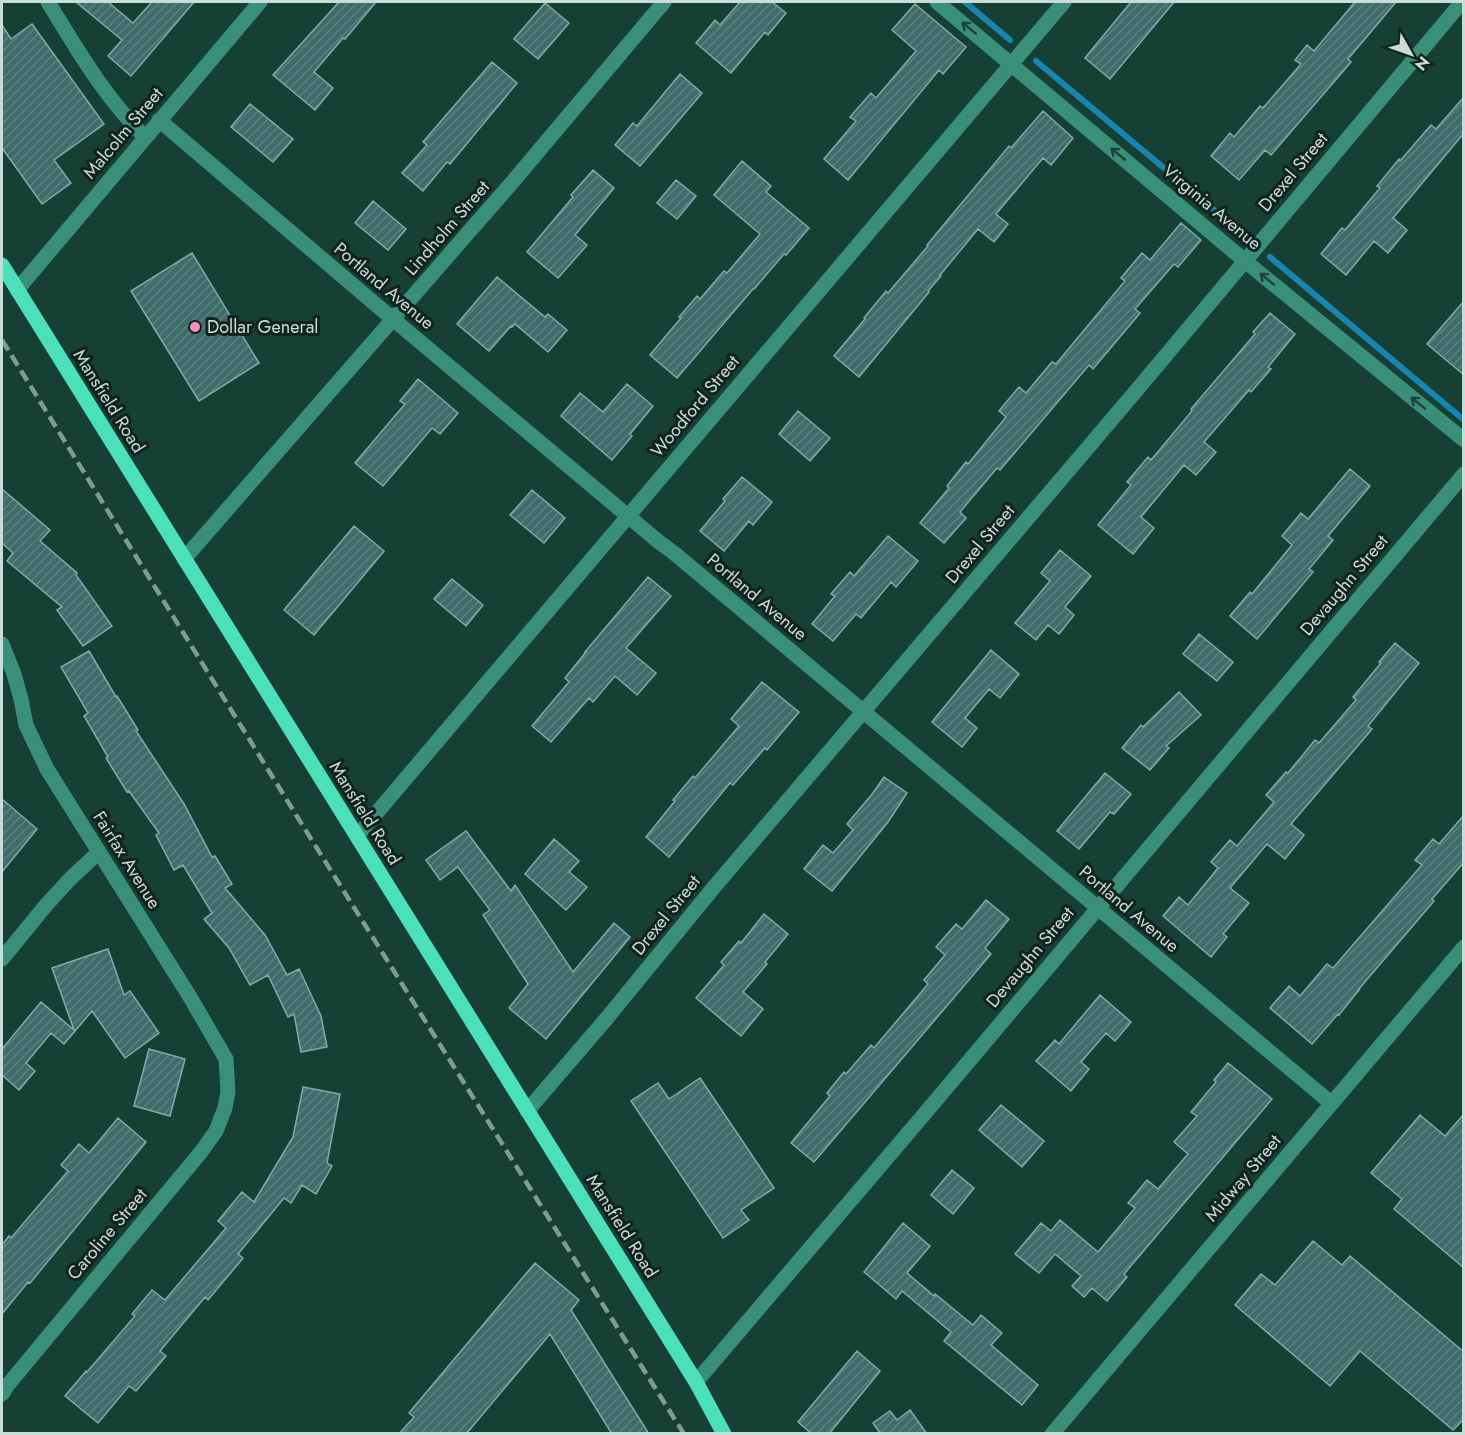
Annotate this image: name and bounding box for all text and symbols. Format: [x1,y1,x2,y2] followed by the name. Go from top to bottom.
[962,21,977,35] one-way arrow
[1381,24,1441,84] north arrow
[1409,51,1435,76] text: N
[77,81,169,184] street label: Malcolm Street
[1252,126,1334,217] street label: Drexel Street
[1110,147,1126,160] one-way arrow
[1157,158,1267,256] street label: Virginia Avenue
[398,174,496,281] street label: Lindholm Street
[328,236,440,336] street label: Portland Avenue
[1260,272,1275,286] one-way arrow
[207,314,319,340] place label: Dollar General
[188,320,202,334] marker: Dollar General
[67,344,151,458] street label: Mansfield Road
[645,349,746,463] street label: Woodford Street
[1410,396,1426,409] one-way arrow
[939,498,1021,589] street label: Drexel Street
[1294,528,1394,641] street label: Devaughn Street
[701,547,813,647] street label: Portland Avenue
[323,756,407,870] street label: Mansfield Road
[87,806,167,914] street label: Fairfax Avenue
[1073,859,1185,959] street label: Portland Avenue
[626,869,707,961] street label: Drexel Street
[980,900,1080,1013] street label: Devaughn Street
[1199,1128,1288,1227] street label: Midway Street
[580,1169,664,1283] street label: Mansfield Road
[61,1182,154,1285] street label: Caroline Street

